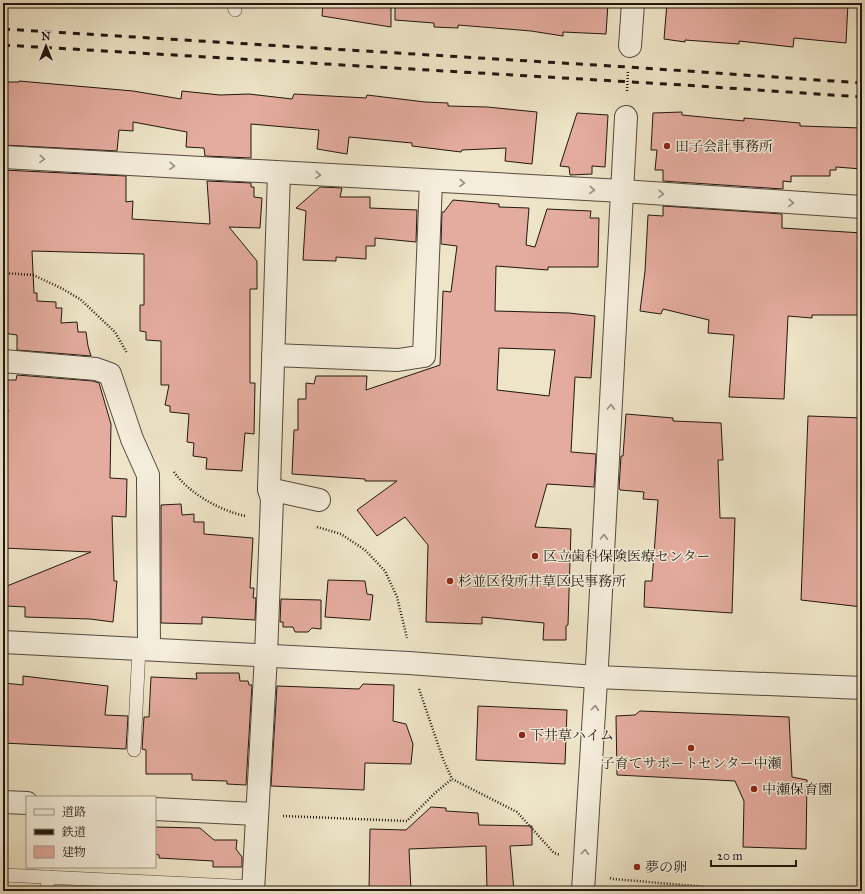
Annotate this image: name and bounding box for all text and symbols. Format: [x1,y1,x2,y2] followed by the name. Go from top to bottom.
[26,26,66,66] north arrow
[41,30,51,43] text: N
[675,138,773,155] place label: 田子会計事務所
[662,141,672,151] marker: 田子会計事務所
[39,155,45,163] one-way arrow
[169,162,175,171] one-way arrow
[315,171,321,179] one-way arrow
[459,178,465,187] one-way arrow
[589,185,595,194] one-way arrow
[658,190,664,198] one-way arrow
[788,198,794,207] one-way arrow
[606,404,615,410] one-way arrow
[600,534,608,540] one-way arrow
[543,548,710,565] place label: 区立歯科保険医療センター
[530,551,540,561] marker: 区立歯科保険医療センター
[458,573,626,590] place label: 杉並区役所井草区民事務所
[445,576,455,586] marker: 杉並区役所井草区民事務所
[590,705,599,711] one-way arrow
[530,727,614,744] place label: 下井草ハイム
[517,730,527,740] marker: 下井草ハイム
[686,743,696,753] marker: 子育てサポートセンター中瀬
[600,755,782,772] place label: 子育てサポートセンター中瀬
[762,781,832,798] place label: 中瀬保育園
[749,784,759,794] marker: 中瀬保育園
[26,796,156,868] legend
[62,805,86,819] text: 道路
[61,825,86,839] text: 鉄道
[711,842,796,868] scale bar
[62,845,86,859] text: 建物
[581,849,590,855] one-way arrow
[717,849,743,863] text: 20 m
[645,859,687,876] place label: 夢の卵
[632,862,642,872] marker: 夢の卵

